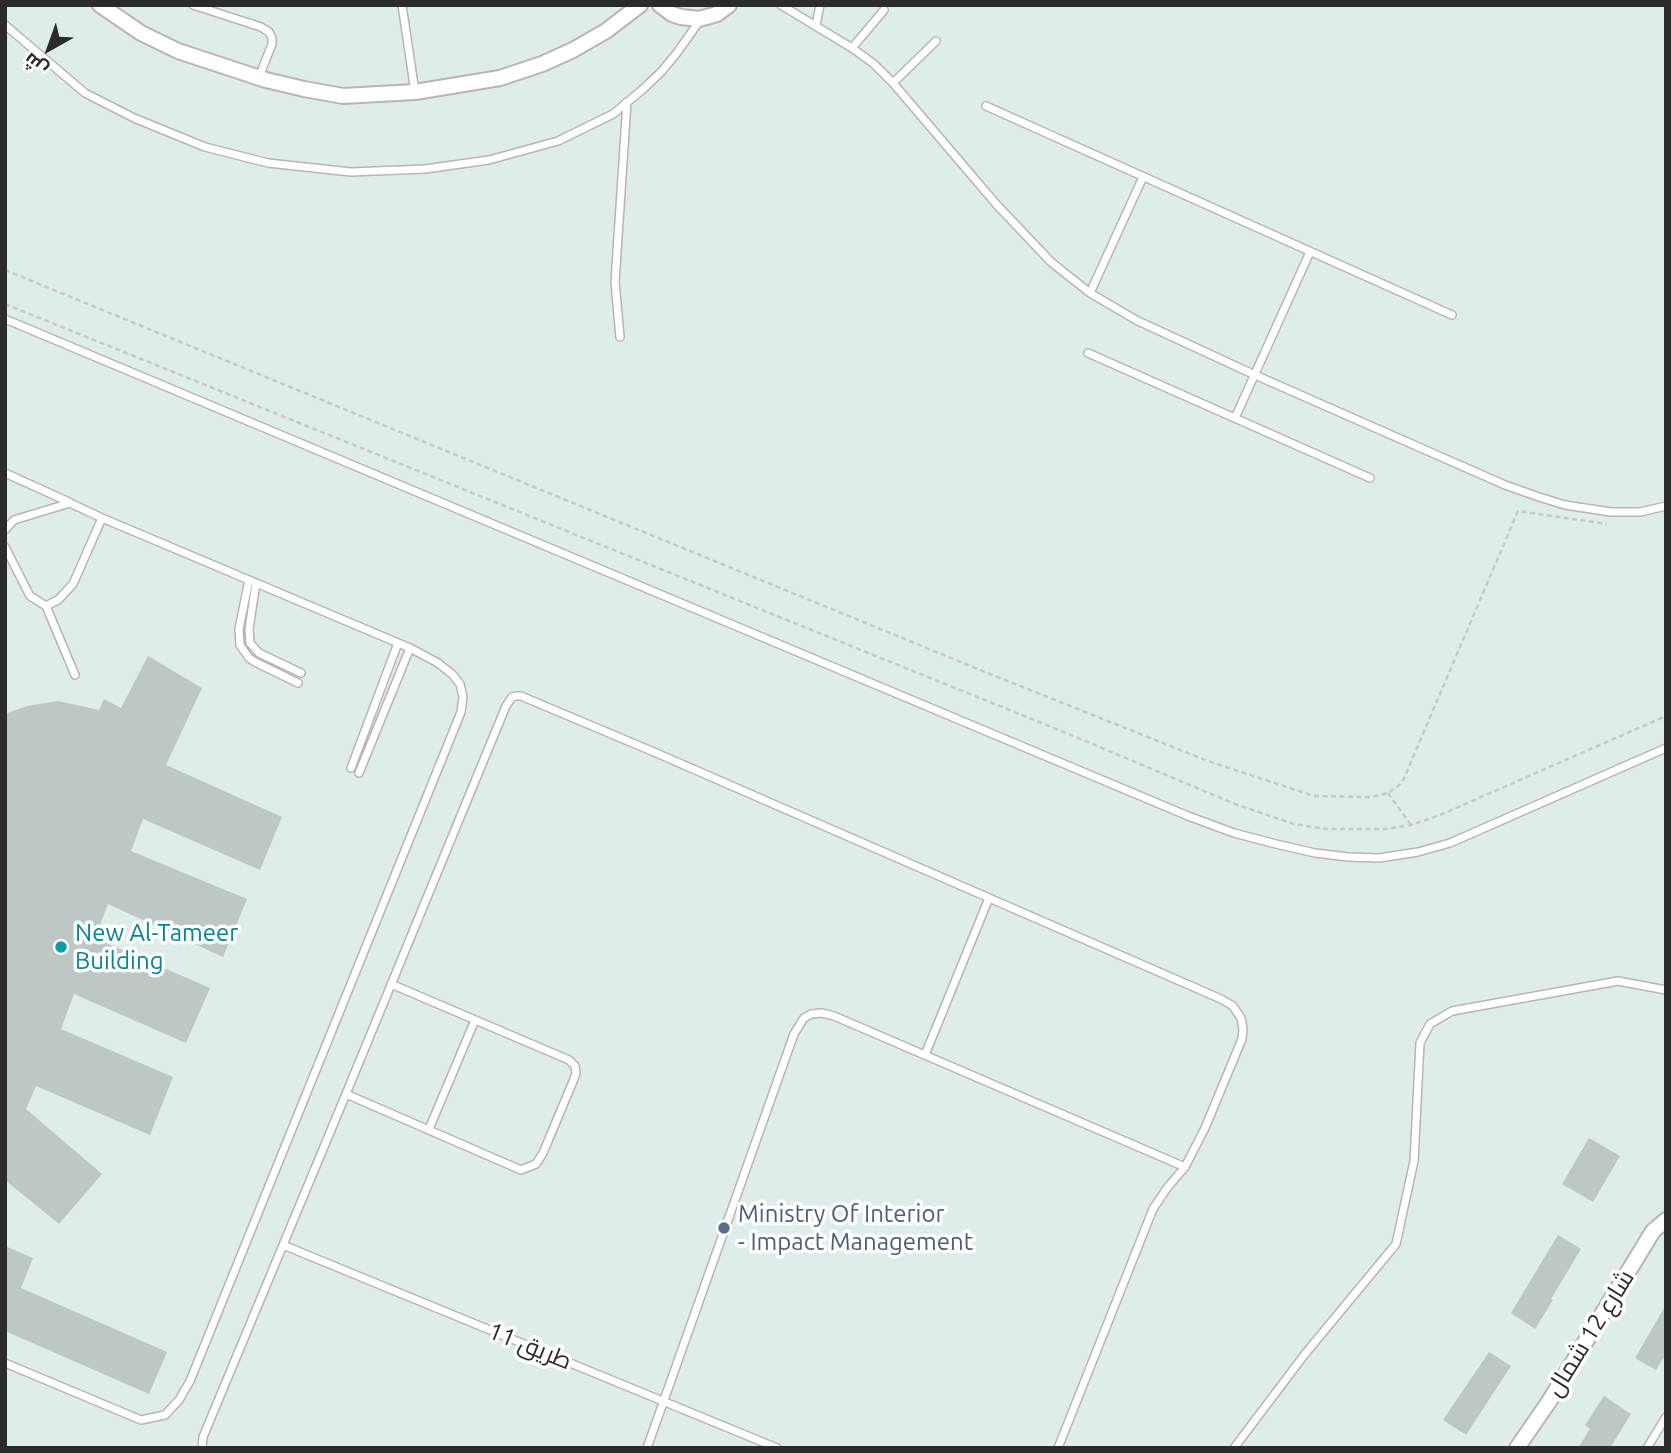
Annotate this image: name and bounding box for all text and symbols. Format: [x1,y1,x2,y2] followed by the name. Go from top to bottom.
[14,14,84,84] north arrow
[19,49,52,81] text: ش
[75,919,238,975] place label: New Al-Tameer Building
[53,939,69,955] marker: New Al-Tameer Building
[738,1200,973,1256] place label: Ministry Of Interior - Impact Management
[716,1220,732,1236] marker: Ministry Of Interior - Impact Management
[1540,1264,1640,1402] street label: شارع 12 شمال
[484,1316,576,1376] street label: طريق 11

